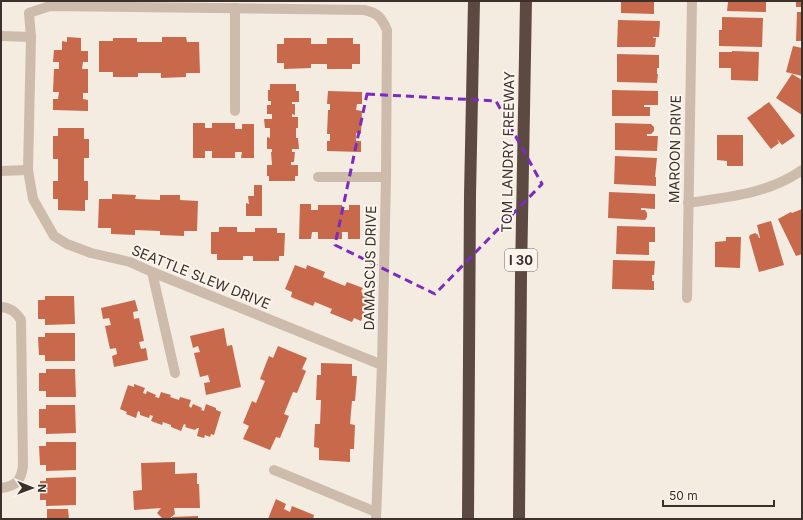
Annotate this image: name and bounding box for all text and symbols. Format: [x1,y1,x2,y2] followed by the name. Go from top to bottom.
[498,71,517,233] street label: TOM LANDRY FREEWAY
[665,95,684,203] street label: MAROON DRIVE
[360,205,379,331] street label: DAMASCUS DRIVE
[129,241,273,312] street label: SEATTLE SLEW DRIVE
[505,249,537,271] road number: I 30
[12,468,52,508] north arrow
[663,482,774,508] scale bar
[35,484,49,492] text: N
[669,488,698,503] text: 50 m

